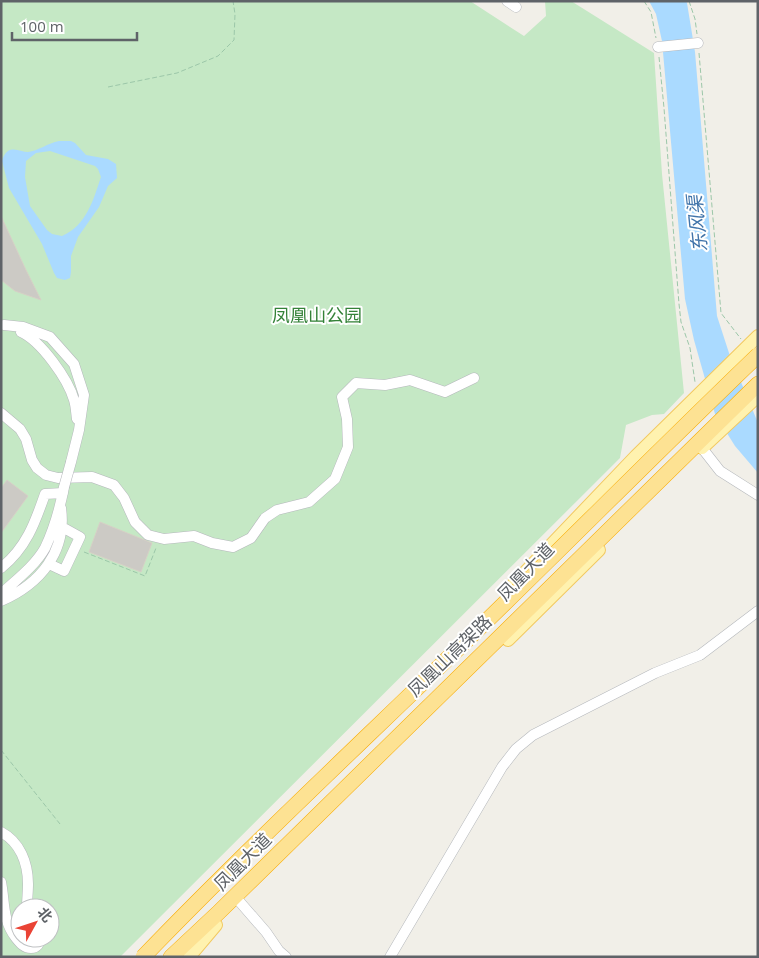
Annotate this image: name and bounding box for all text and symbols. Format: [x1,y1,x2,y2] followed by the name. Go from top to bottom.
[12,10,138,42] scale bar
[20,16,64,36] text: 100 m
[681,191,713,254] water label: 东风渠
[272,303,362,327] park label: 凤凰山公园
[492,537,559,606] street label: 凤凰大道
[402,609,496,701] street label: 凤凰山高架路
[208,827,276,895] street label: 凤凰大道
[10,898,60,948] north arrow
[34,903,57,926] text: 北

